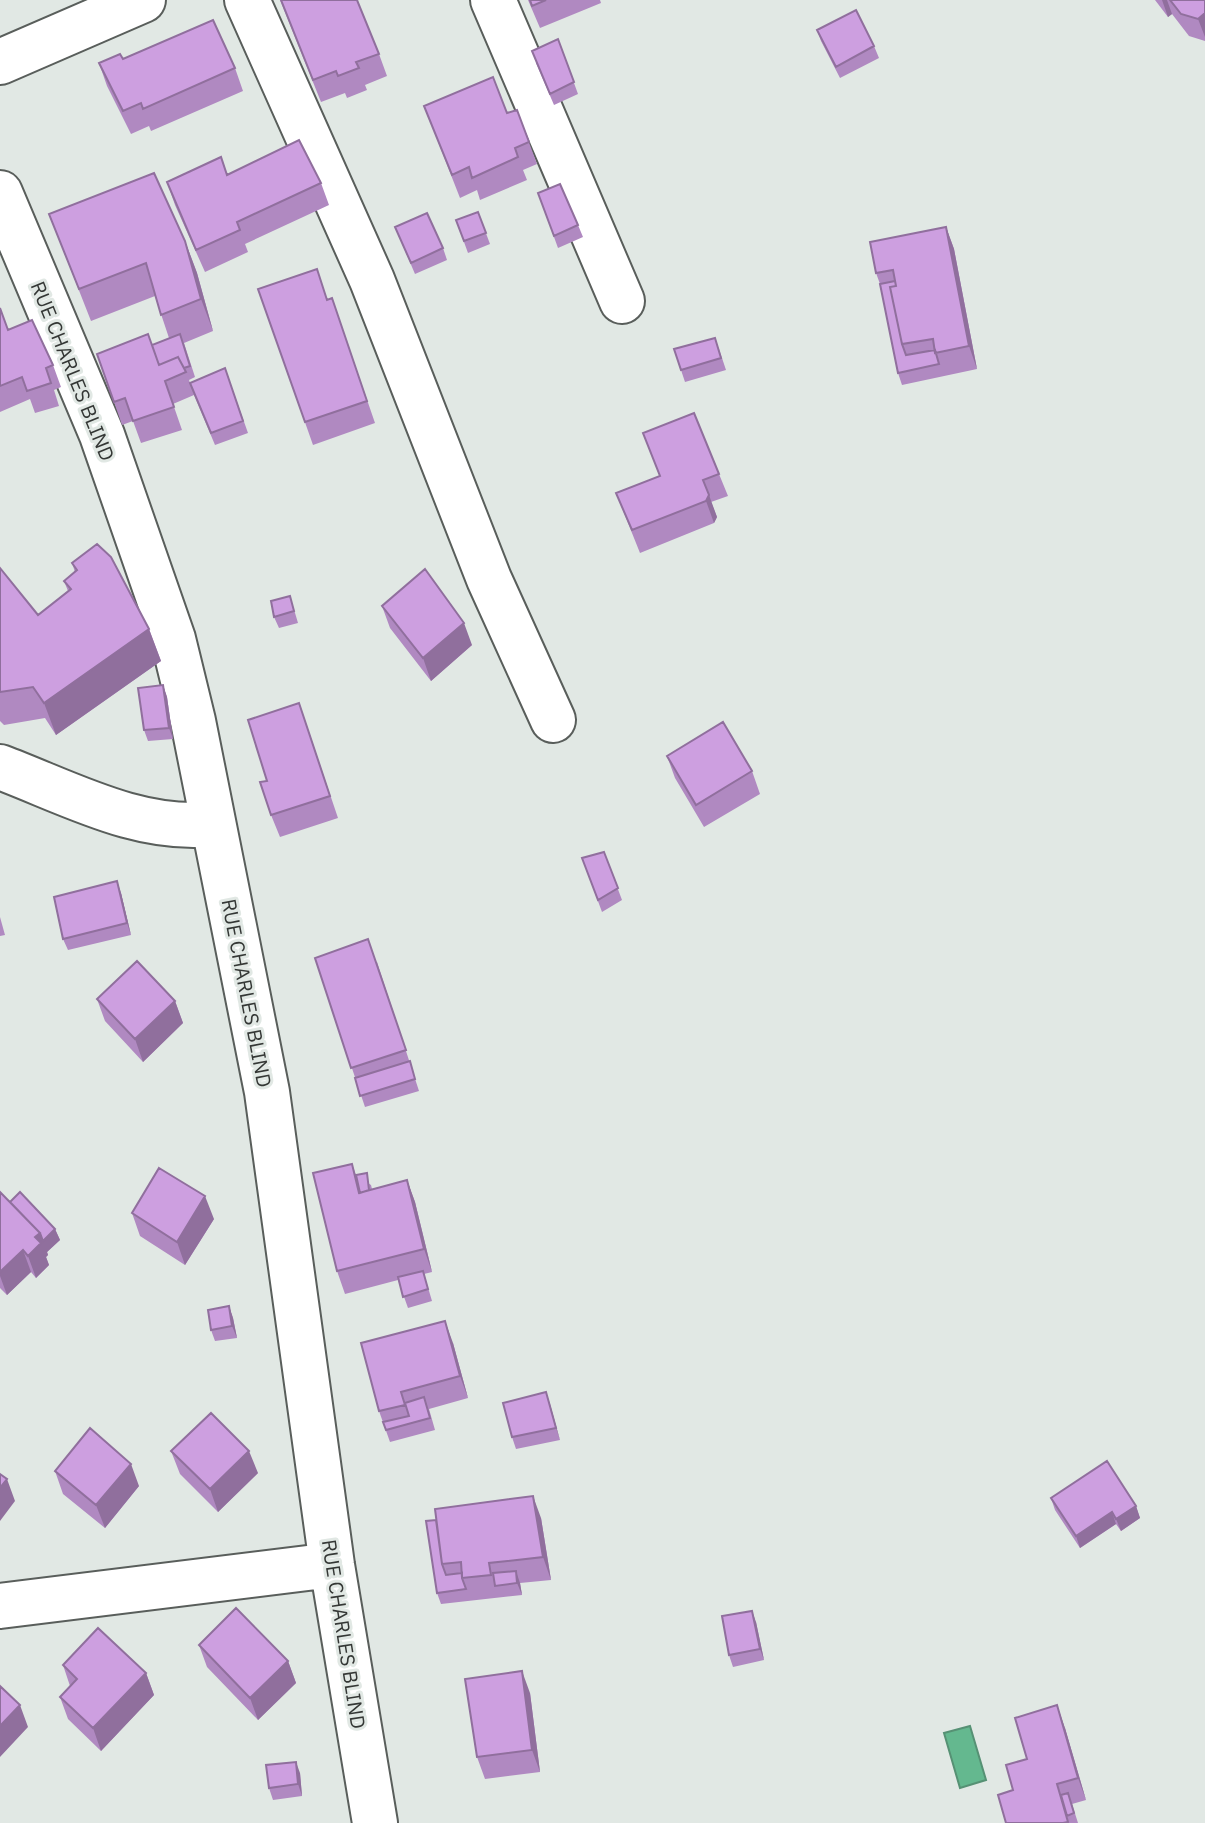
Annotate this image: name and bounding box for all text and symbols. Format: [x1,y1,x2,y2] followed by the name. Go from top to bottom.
[25,277,121,465] street label: RUE CHARLES BLIND
[215,897,279,1089] street label: RUE CHARLES BLIND
[316,1537,372,1731] street label: RUE CHARLES BLIND

